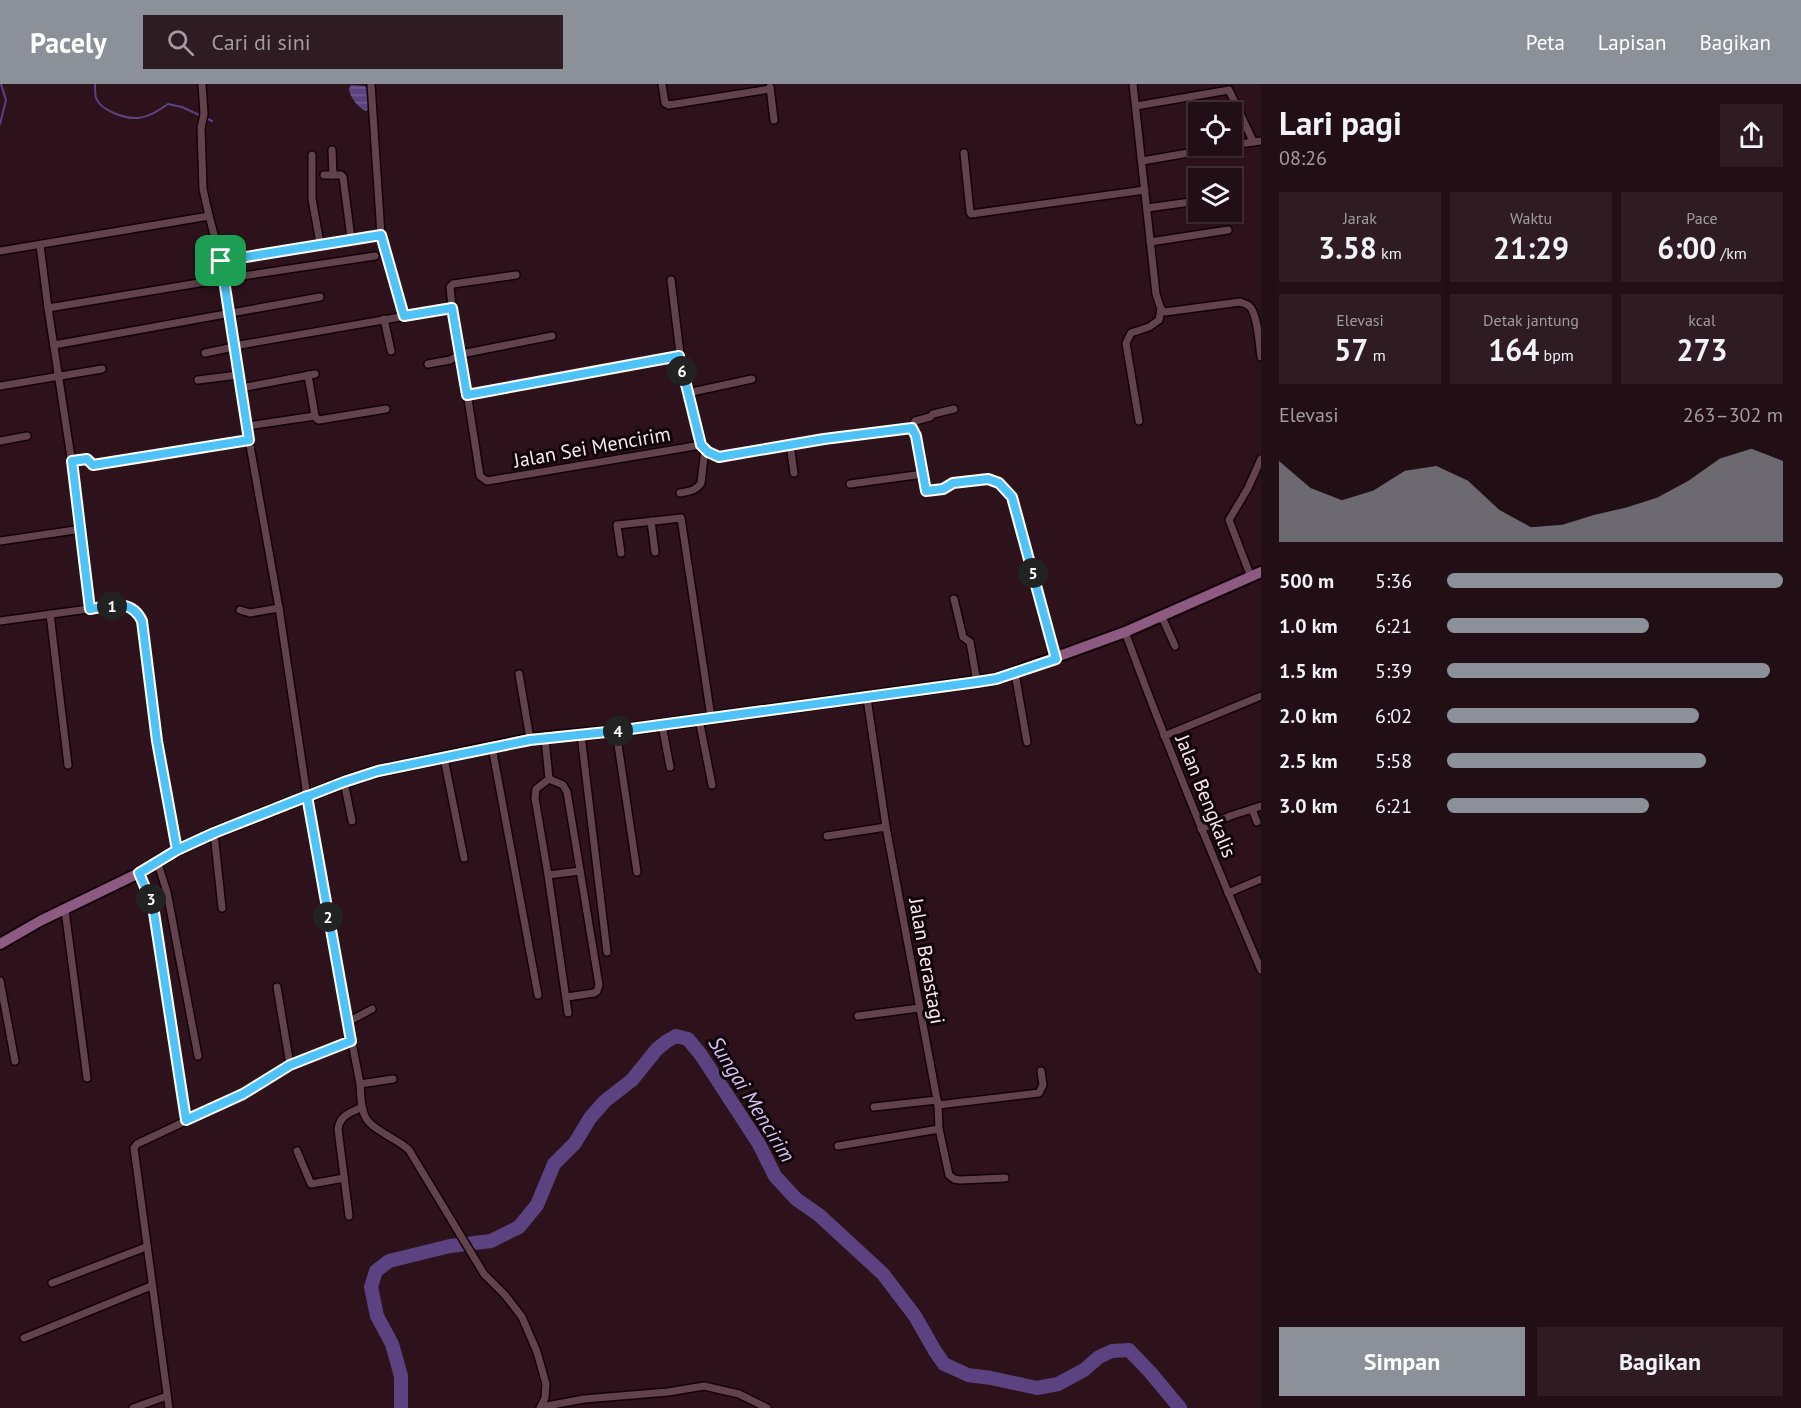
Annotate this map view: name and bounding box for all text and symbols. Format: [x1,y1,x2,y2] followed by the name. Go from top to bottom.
[143,15,563,69] search box
[30,24,107,61] text: Pacely
[164,26,197,59] icon: search
[212,28,311,56] text: Cari di sini
[1526,29,1565,56] text: Peta
[1598,29,1666,56] text: Lapisan
[1699,29,1771,56] text: Bagikan
[1279,101,1402,144] text: Lari pagi
[1188,102,1242,222] map controls
[1188,102,1242,156] button: locate
[1720,104,1783,167] button: share
[1279,145,1327,171] text: 08:26
[1188,168,1242,222] button: layers
[1343,208,1377,228] text: Jarak
[1510,208,1552,228] text: Waktu
[1686,208,1718,228] text: Pace
[1318,228,1377,267] text: 3.58
[1493,228,1569,267] text: 21:29
[1657,228,1716,267] text: 6:00
[195,235,246,286] pin
[1377,243,1402,263] text: km
[1716,243,1747,263] text: /km
[204,244,237,277] icon: arrive
[1336,310,1384,330] text: Elevasi
[1483,310,1579,330] text: Detak jantung
[1688,310,1716,330] text: kcal
[1334,330,1368,369] text: 57
[1488,330,1539,369] text: 164
[1676,330,1728,369] text: 273
[1368,345,1386,365] text: m
[1539,345,1574,365] text: bpm
[667,356,697,386] pin: 6
[677,361,687,381] text: 6
[1279,402,1339,428] text: Elevasi
[1683,402,1783,428] text: 263–302 m
[510,420,673,474] street label: Jalan Sei Mencirim
[1018,558,1048,588] pin: 5
[1028,563,1038,583] text: 5
[1279,568,1334,594] text: 500 m
[1375,568,1412,594] text: 5:36
[97,591,127,621] pin: 1
[107,596,117,616] text: 1
[1279,613,1338,639] text: 1.0 km
[1375,613,1412,639] text: 6:21
[1279,658,1338,684] text: 1.5 km
[1375,658,1412,684] text: 5:39
[1279,703,1338,729] text: 2.0 km
[1375,703,1412,729] text: 6:02
[603,716,633,746] pin: 4
[613,721,623,741] text: 4
[1169,730,1242,861] street label: Jalan Bengkalis
[1279,748,1338,774] text: 2.5 km
[1375,748,1412,774] text: 5:58
[1279,793,1338,819] text: 3.0 km
[1375,793,1412,819] text: 6:21
[136,884,166,914] pin: 3
[146,889,156,909] text: 3
[903,895,951,1026] street label: Jalan Berastagi
[313,902,343,932] pin: 2
[323,907,333,927] text: 2
[703,1031,801,1167] water label: Sungai Mencirim
[1279,1327,1525,1396] button: Simpan
[1537,1327,1783,1396] button: Bagikan

